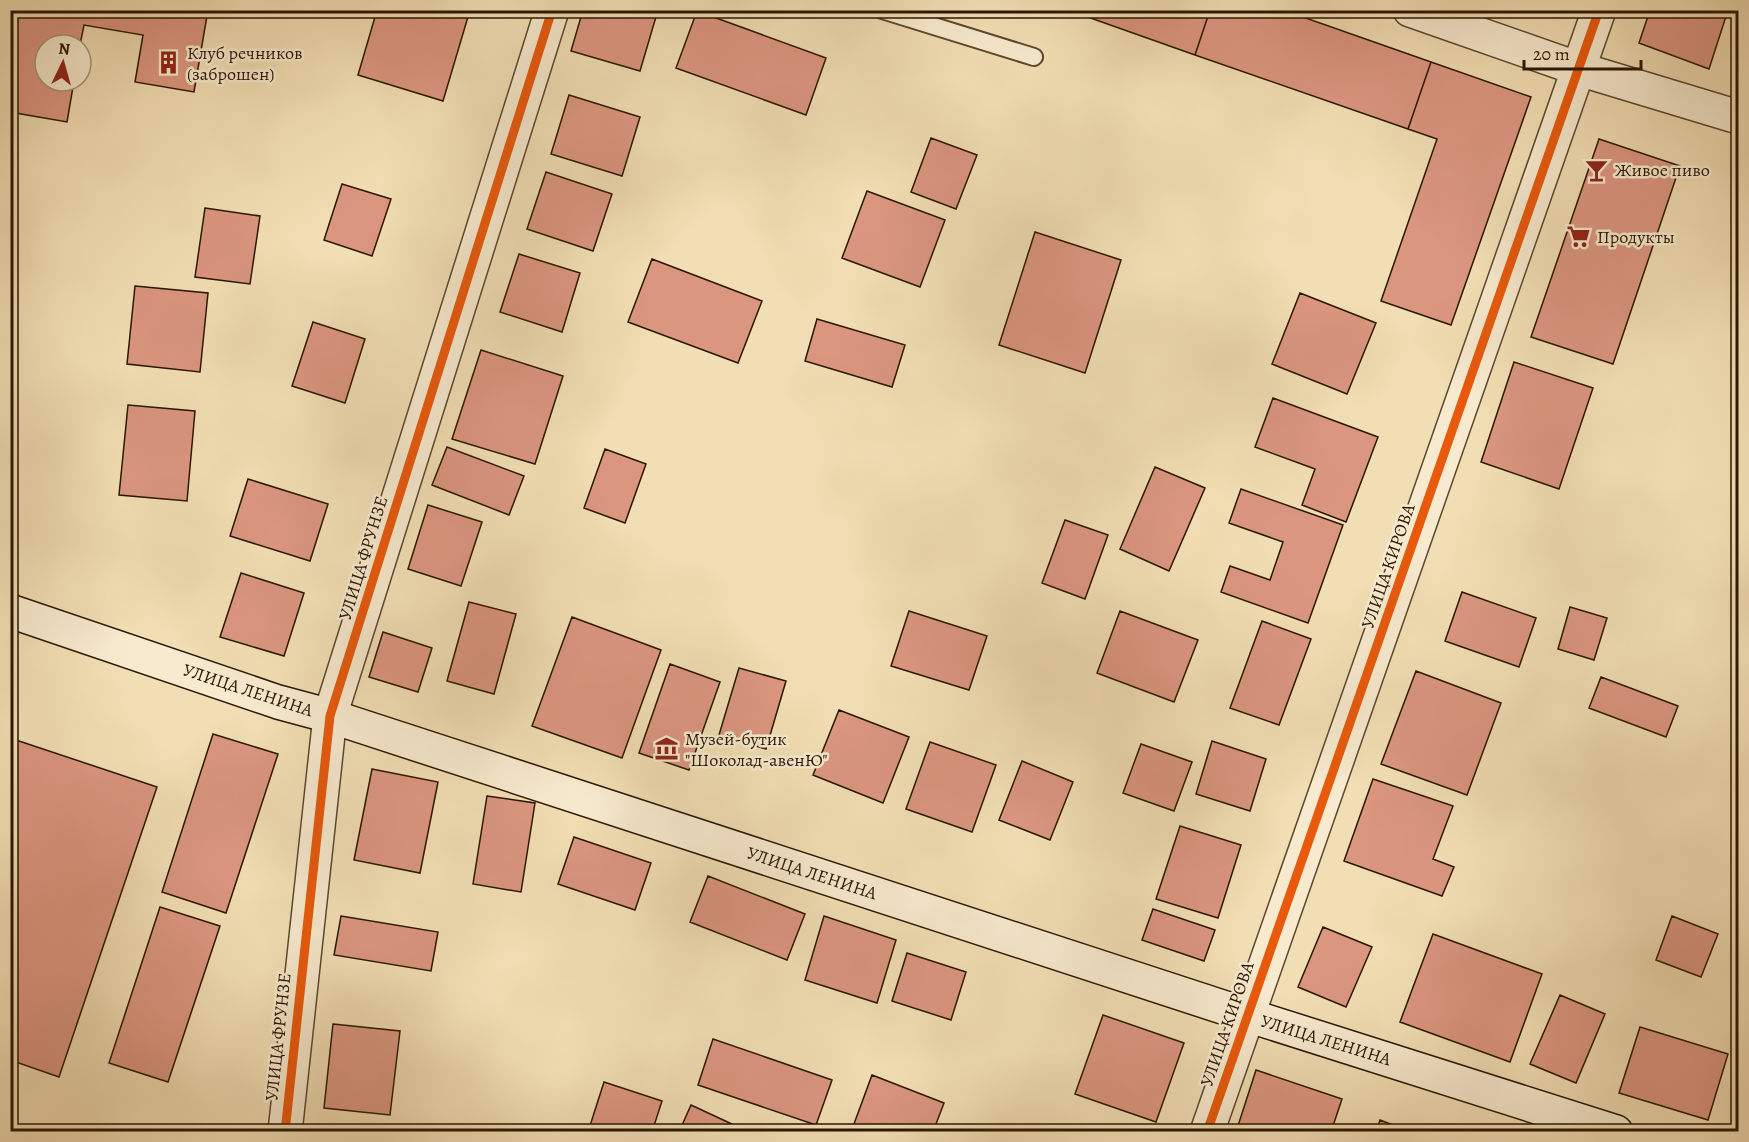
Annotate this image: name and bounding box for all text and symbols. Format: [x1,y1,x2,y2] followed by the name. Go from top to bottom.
[33,33,93,93] north arrow
[1524,33,1641,71] scale bar
[57,38,71,61] text: N
[187,41,303,86] place label: Клуб речников (заброшен)
[1533,42,1570,66] text: 20 m
[156,50,182,76] building icon: Клуб речников (заброшен)
[1584,157,1610,183] bar icon: Живое пиво
[1615,158,1710,182] place label: Живое пиво
[1566,224,1592,250] supermarket icon: Продукты
[1597,225,1675,249] place label: Продукты
[333,493,393,623] street label: УЛИЦА ФРУНЗЕ
[1355,500,1421,632] street label: УЛИЦА КИРОВА
[180,658,316,722] street label: УЛИЦА ЛЕНИНА
[685,727,828,772] place label: Музей-бутик "Шоколад-авенЮ"
[654,736,680,762] museum icon: Музей-бутик "Шоколад-авенЮ"
[744,841,880,905] street label: УЛИЦА ЛЕНИНА
[1194,958,1260,1090] street label: УЛИЦА КИРОВА
[259,972,297,1102] street label: УЛИЦА ФРУНЗЕ
[1258,1009,1395,1071] street label: УЛИЦА ЛЕНИНА

